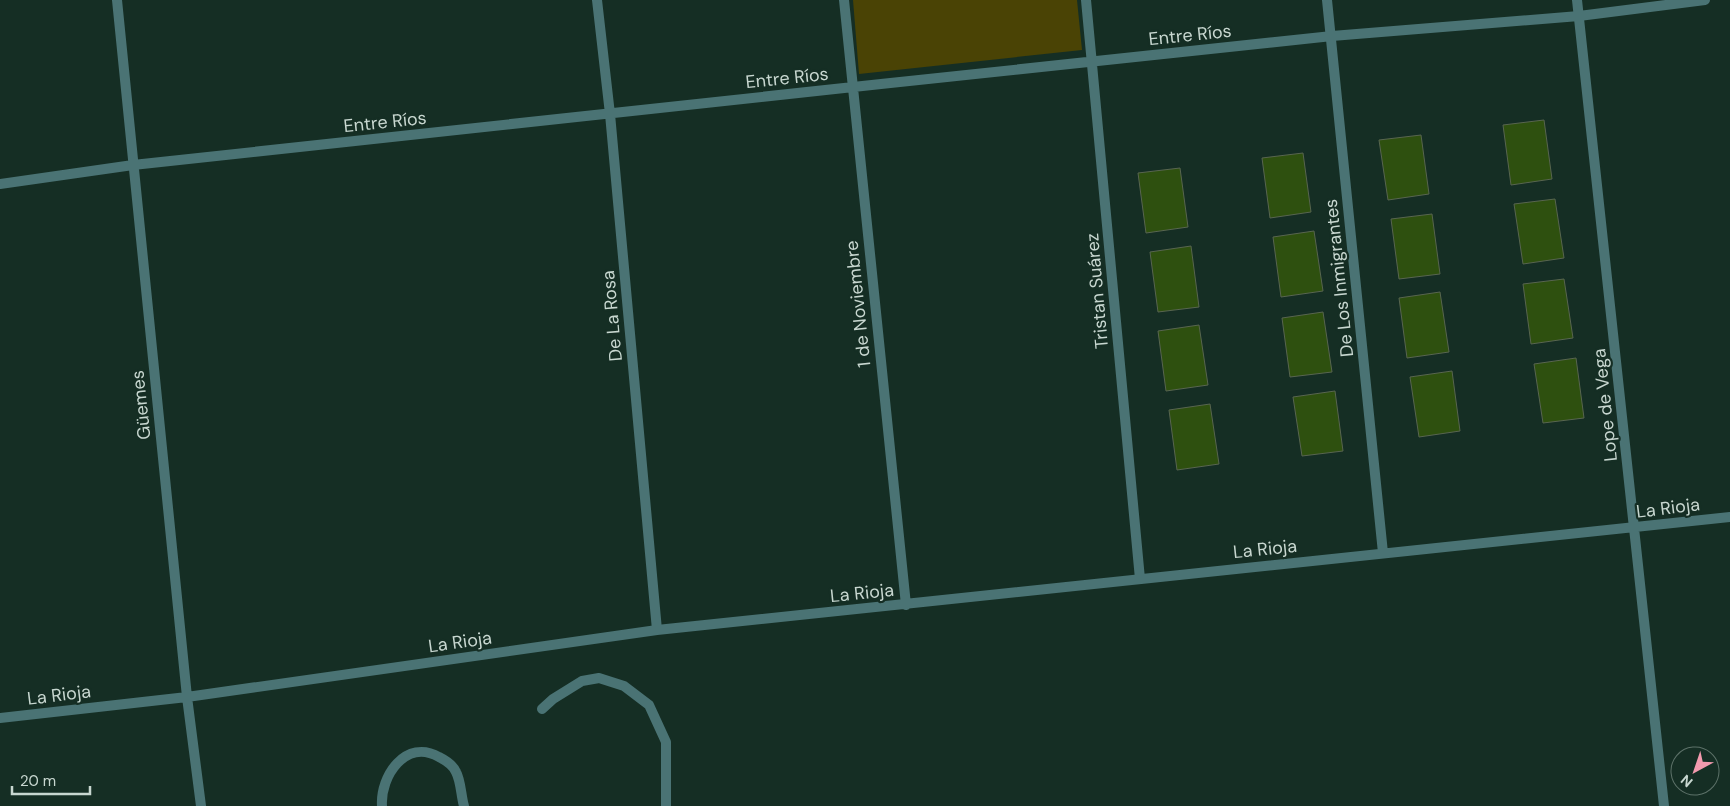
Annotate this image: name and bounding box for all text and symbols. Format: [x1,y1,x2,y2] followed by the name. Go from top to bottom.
[1147,19,1233,51] street label: Entre Ríos
[744,62,830,94] street label: Entre Ríos
[342,106,428,138] street label: Entre Ríos
[1319,198,1359,358] street label: De Los Inmigrantes
[1080,232,1114,350] street label: Tristan Suárez
[839,239,877,369] street label: 1 de Noviembre
[596,270,628,362] street label: De La Rosa
[1587,347,1623,463] street label: Lope de Vega
[125,369,157,441] street label: Güemes
[1635,492,1701,524] street label: La Rioja
[1232,534,1298,564] street label: La Rioja
[829,578,895,608] street label: La Rioja
[427,626,493,658] street label: La Rioja
[26,679,92,711] street label: La Rioja
[1670,746,1720,796] north arrow
[12,764,90,796] scale bar
[20,771,56,791] text: 20 m
[1677,771,1696,791] text: N

